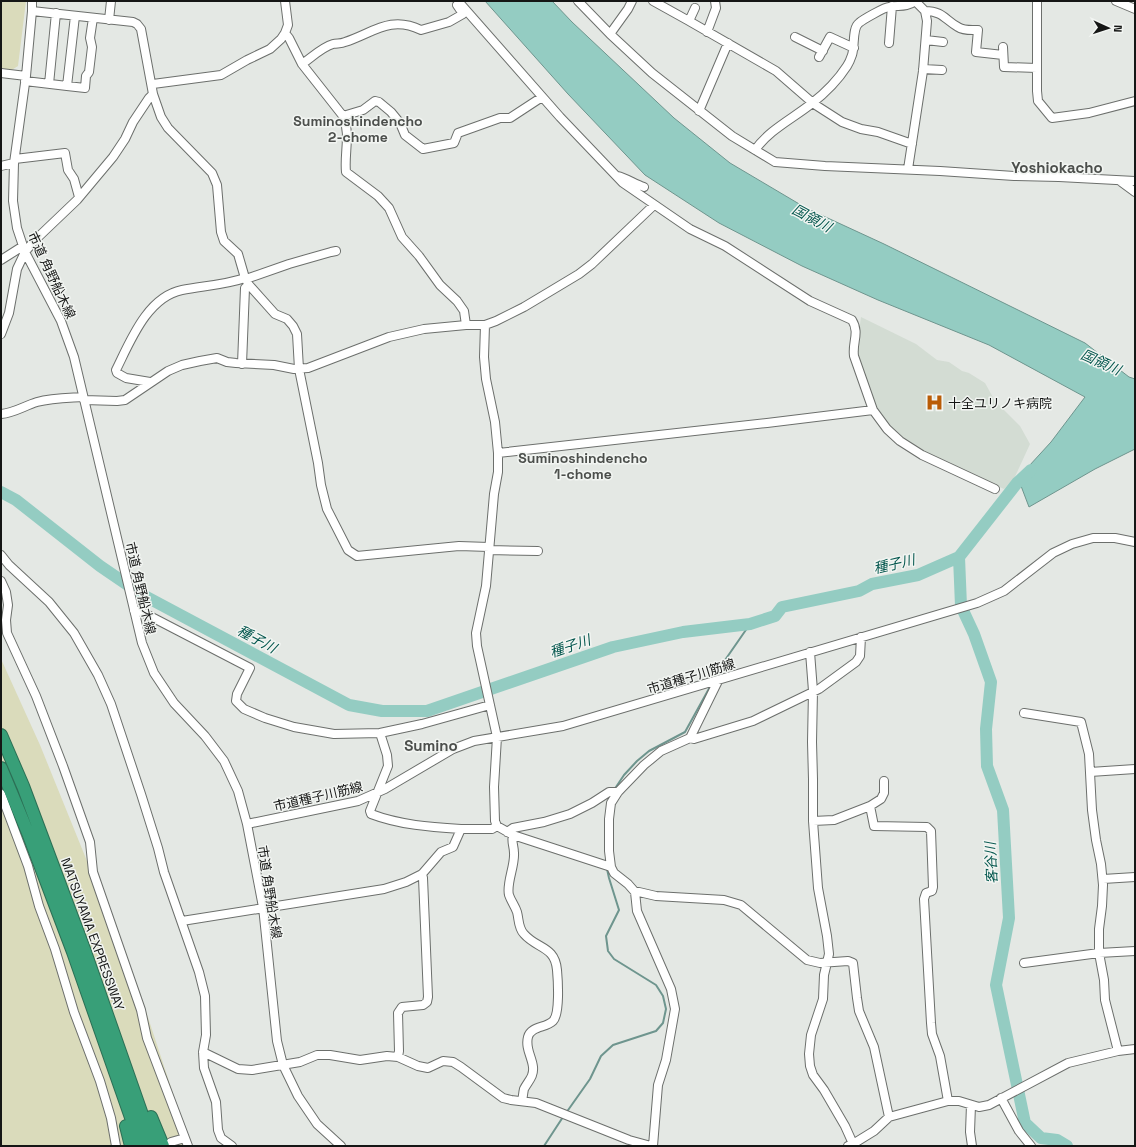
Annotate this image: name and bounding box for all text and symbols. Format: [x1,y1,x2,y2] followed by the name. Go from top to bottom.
[1088,8,1128,48] north arrow
[1111,24,1125,33] text: N
[293,112,423,146] district label: Suminoshindencho 2-chome
[1011,158,1103,177] district label: Yoshiokacho
[789,200,837,237] water label: 国領川
[24,229,79,322] street label: 市道 角野船木線
[1078,345,1126,380] water label: 国領川
[925,393,945,413] hospital icon: 十全ユリノキ病院
[948,395,1052,412] place label: 十全ユリノキ病院
[518,449,648,483] district label: Suminoshindencho 1-chome
[122,540,159,636] street label: 市道 角野船木線
[872,550,918,577] water label: 種子川
[234,621,282,658] water label: 種子川
[547,630,595,661] water label: 種子川
[645,655,737,698] street label: 市道種子川筋線
[404,736,458,755] district label: Sumino
[272,778,364,815] street label: 市道種子川筋線
[981,840,1001,884] water label: 客谷川
[254,844,285,940] street label: 市道 角野船木線
[57,855,128,1013] street label: MATSUYAMA EXPRESSWAY

